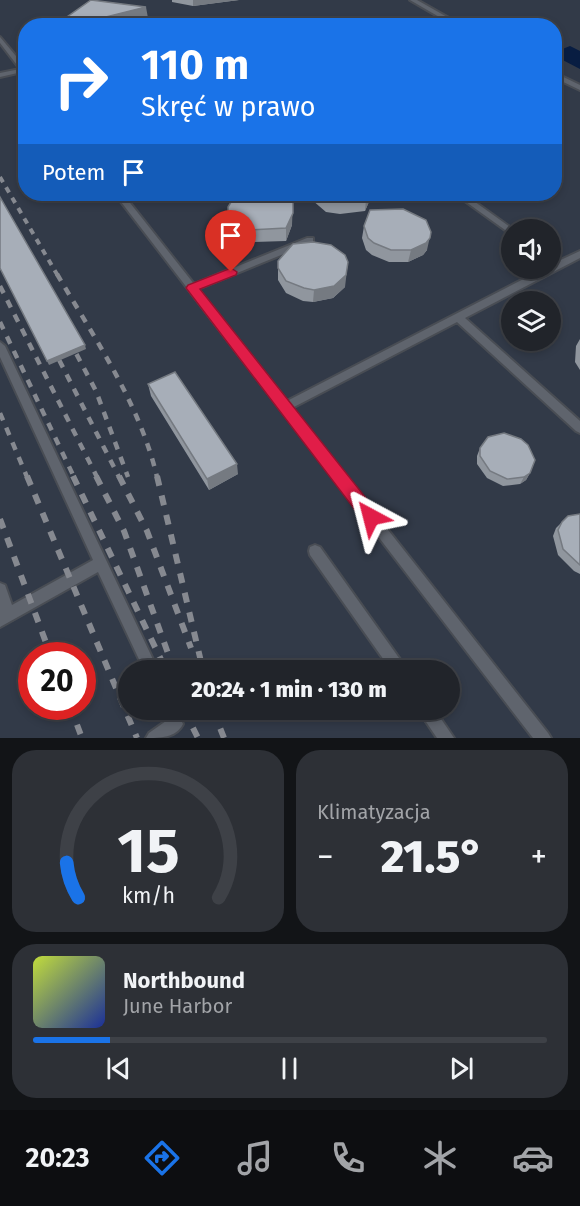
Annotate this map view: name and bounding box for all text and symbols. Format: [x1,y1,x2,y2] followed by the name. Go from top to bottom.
[141,40,249,90] text: 110 m
[42,42,120,120] icon: right
[141,91,316,123] text: Skręć w prawo
[117,156,150,189] icon: arrive
[42,159,105,186] text: Potem
[205,210,256,272] pin
[214,219,247,252] icon: arrive
[501,219,561,351] map controls
[501,219,561,279] button: sound
[501,291,561,351] button: layers
[339,485,403,549] position arrow
[18,642,96,720] speed limit sign: 20
[191,676,387,703] text: 20:24 · 1 min · 130 m
[317,800,431,824] text: Klimatyzacja
[117,814,179,889] text: 15
[381,830,483,884] text: 21.5°
[317,837,334,877] text: −
[531,837,547,877] text: +
[121,883,175,909] text: km/h
[123,967,245,994] text: Northbound
[123,994,232,1018] text: June Harbor
[102,1052,135,1085] icon: previous
[273,1052,306,1085] icon: pause
[445,1052,478,1085] icon: next
[141,1137,183,1179] icon: directions
[234,1137,276,1179] icon: music
[327,1137,369,1179] icon: phone
[419,1137,461,1179] icon: climate
[512,1137,554,1179] icon: car
[25,1142,90,1174] text: 20:23

